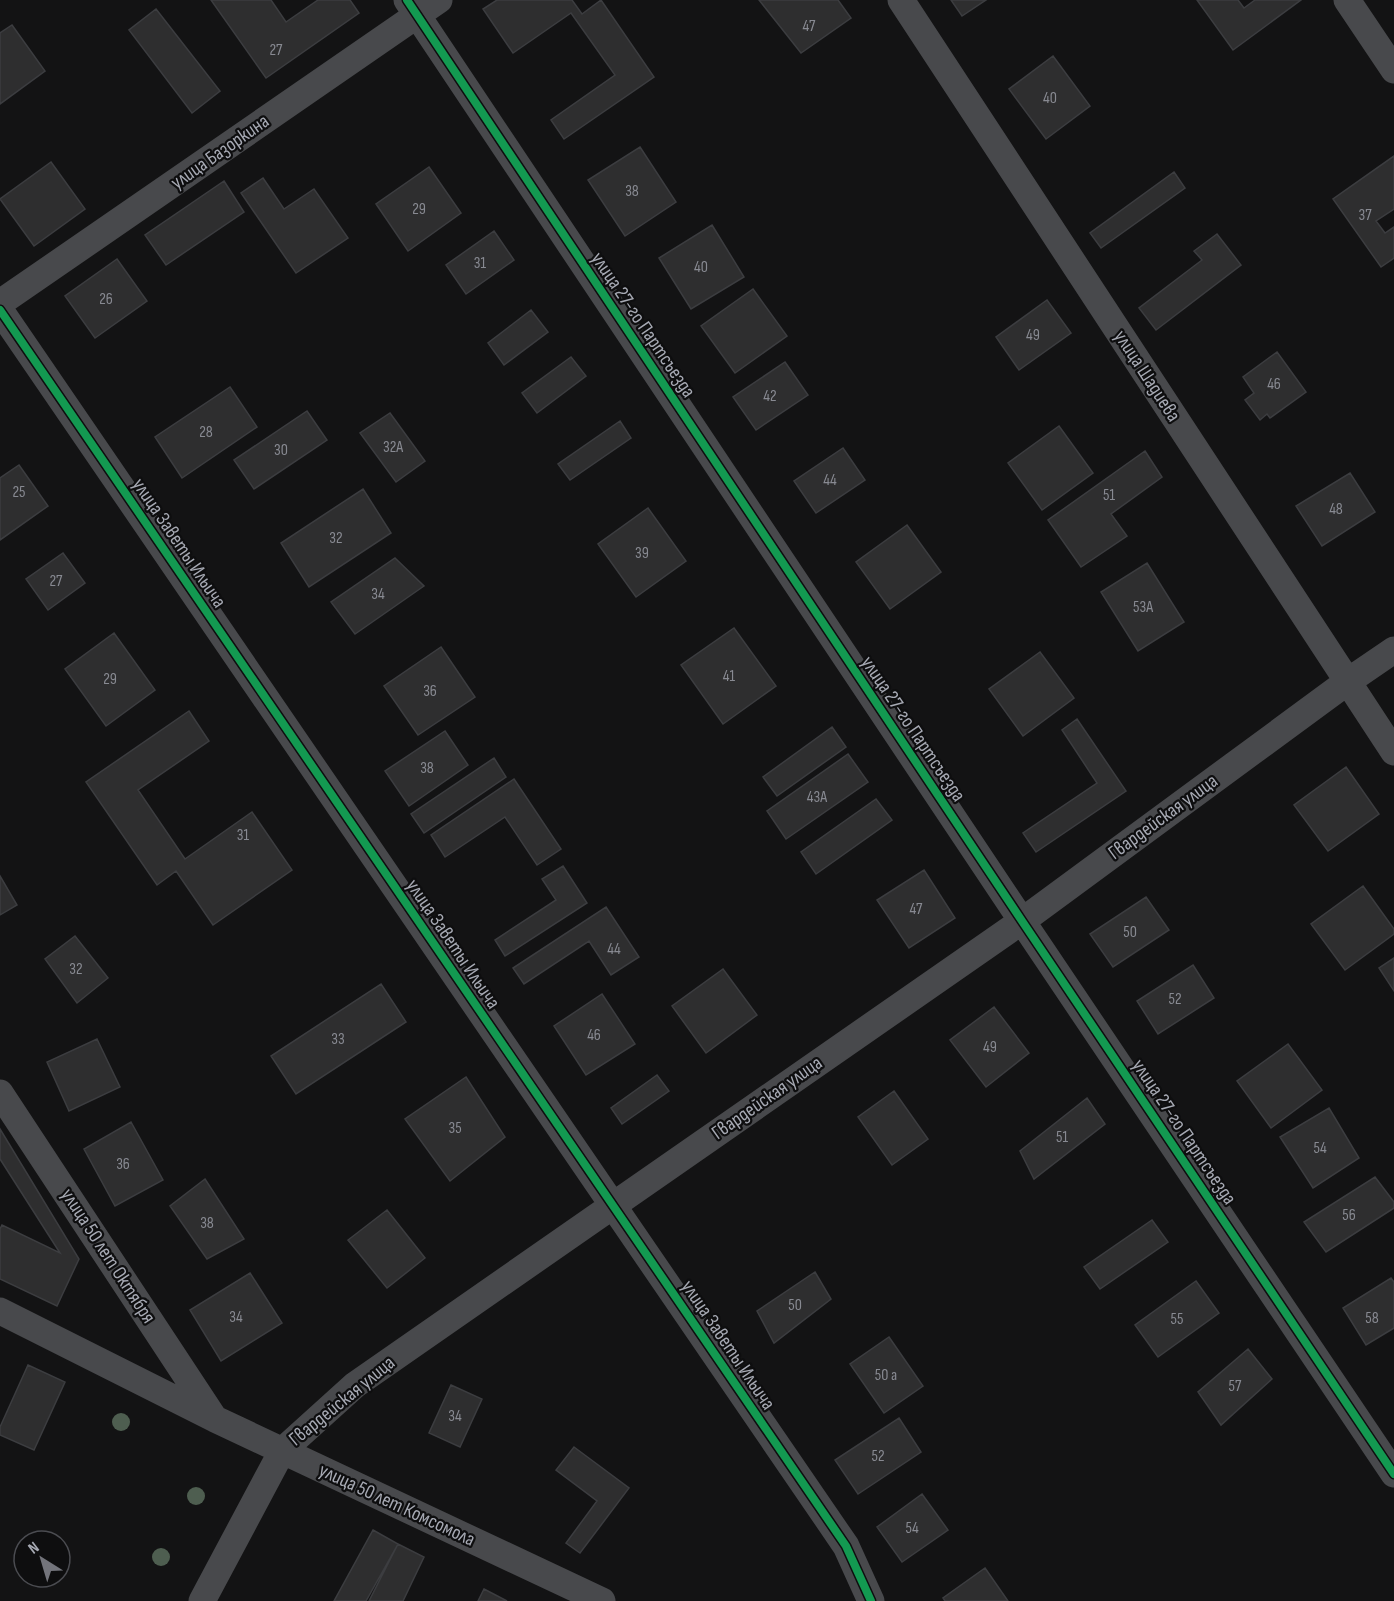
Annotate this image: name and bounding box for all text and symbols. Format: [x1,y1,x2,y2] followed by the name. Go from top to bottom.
[803,17,816,36] house number: 47
[269,41,283,60] house number: 27
[1043,89,1057,108] house number: 40
[166,109,274,195] street label: улица Базоркина
[625,182,639,201] house number: 38
[412,200,426,219] house number: 29
[1358,206,1372,225] house number: 37
[585,248,701,402] street label: улица 27-го Партсъезда
[474,254,487,273] house number: 31
[694,258,708,277] house number: 40
[99,290,113,309] house number: 26
[1026,326,1040,345] house number: 49
[1109,326,1185,426] street label: улица Шадиева
[1267,375,1281,394] house number: 46
[763,387,777,406] house number: 42
[199,423,213,442] house number: 28
[383,438,403,457] house number: 32А
[274,441,288,460] house number: 30
[823,471,837,490] house number: 44
[127,474,231,612] street label: улица Заветы Ильича
[12,483,26,502] house number: 25
[1103,486,1115,505] house number: 51
[1329,500,1343,519] house number: 48
[329,529,343,548] house number: 32
[635,544,649,563] house number: 39
[49,572,63,591] house number: 27
[371,585,385,604] house number: 34
[1133,598,1153,617] house number: 53А
[855,652,971,806] street label: улица 27-го Партсъезда
[723,667,736,686] house number: 41
[103,670,117,689] house number: 29
[423,682,437,701] house number: 36
[420,759,434,778] house number: 38
[1104,769,1222,865] street label: Гвардейская улица
[807,788,827,807] house number: 43А
[237,826,250,845] house number: 31
[401,875,505,1013] street label: улица Заветы Ильича
[910,900,923,919] house number: 47
[1123,923,1137,942] house number: 50
[607,940,621,959] house number: 44
[69,960,83,979] house number: 32
[1168,990,1182,1009] house number: 52
[587,1026,601,1045] house number: 46
[331,1030,345,1049] house number: 33
[983,1038,997,1057] house number: 49
[707,1051,827,1145] street label: Гвардейская улица
[1126,1055,1242,1209] street label: улица 27-го Партсъезда
[448,1119,462,1138] house number: 35
[1056,1128,1068,1147] house number: 51
[1313,1139,1327,1158] house number: 54
[116,1155,130,1174] house number: 36
[55,1184,161,1328] street label: улица 50 лет Октября
[1342,1206,1356,1225] house number: 56
[200,1214,214,1233] house number: 38
[676,1276,780,1414] street label: улица Заветы Ильича
[788,1296,802,1315] house number: 50
[229,1308,243,1327] house number: 34
[1365,1309,1379,1328] house number: 58
[1171,1310,1183,1329] house number: 55
[284,1351,400,1451] street label: Гвардейская улица
[875,1366,897,1385] house number: 50 а
[1229,1377,1242,1396] house number: 57
[448,1407,462,1426] house number: 34
[871,1447,885,1466] house number: 52
[315,1458,479,1552] street label: улица 50 лет Комсомола
[905,1519,919,1538] house number: 54
[12,1529,72,1589] north arrow
[25,1538,43,1558] text: N

